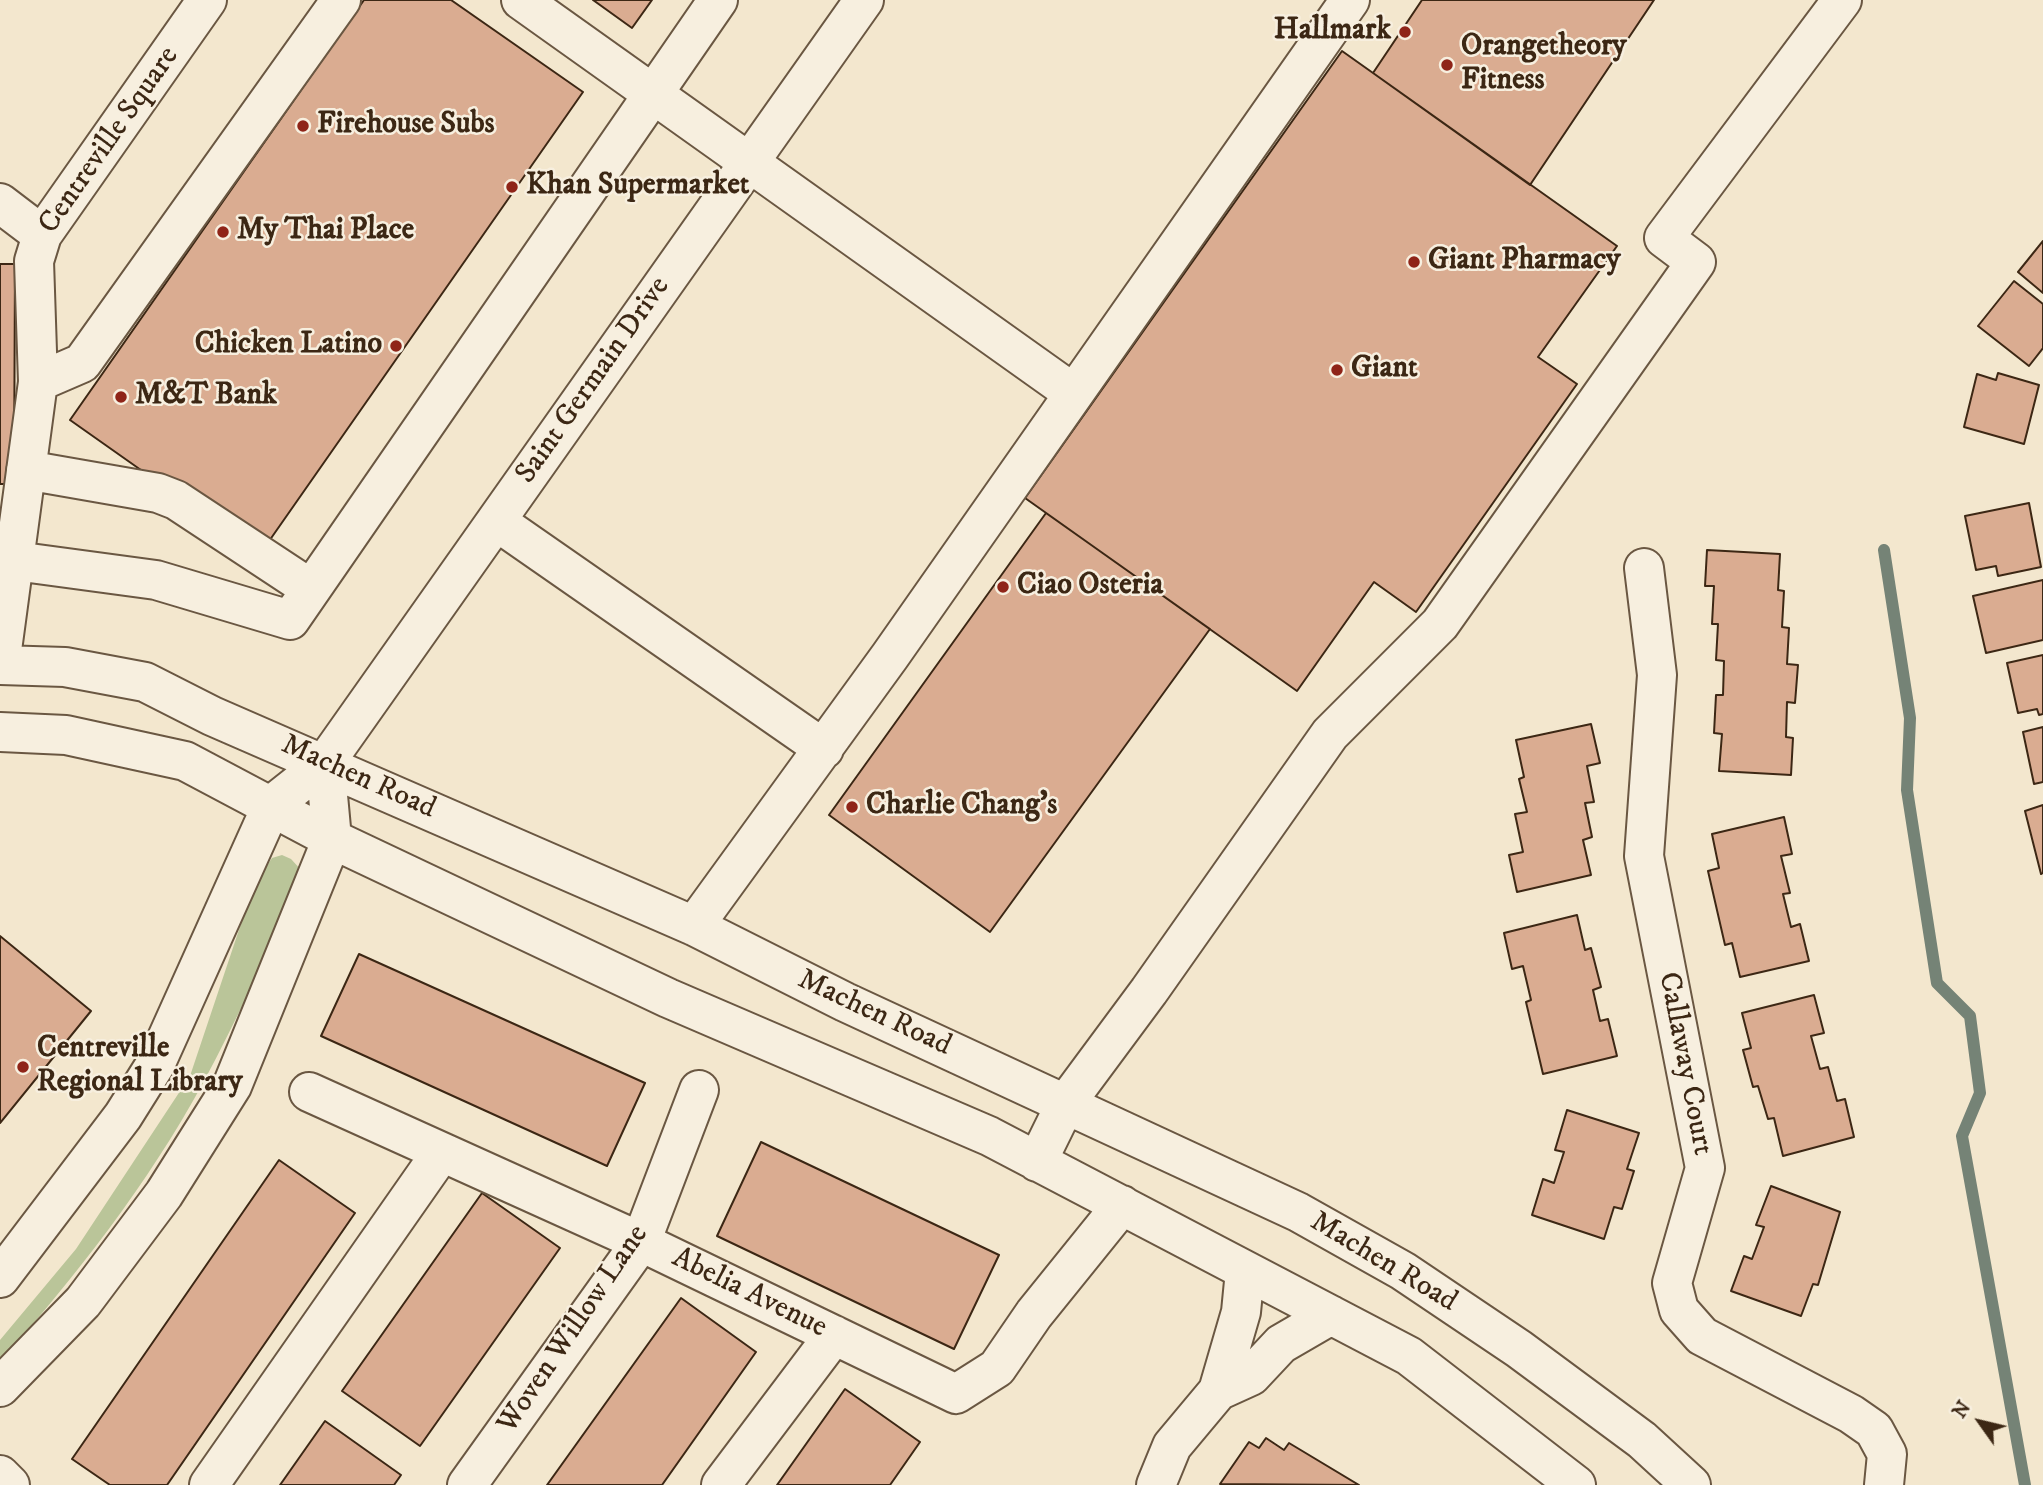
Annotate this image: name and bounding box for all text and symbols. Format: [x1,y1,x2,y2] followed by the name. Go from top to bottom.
[1274,14,1391,50] place label: Hallmark
[1397,24,1413,40] marker: Hallmark
[1461,30,1626,100] place label: Orangetheory Fitness
[32,40,188,242] street label: Centreville Square
[1439,57,1455,73] marker: Orangetheory Fitness
[317,108,495,144] place label: Firehouse Subs
[295,118,311,134] marker: Firehouse Subs
[526,169,749,205] place label: Khan Supermarket
[504,179,520,195] marker: Khan Supermarket
[237,214,414,250] place label: My Thai Place
[215,224,231,240] marker: My Thai Place
[1428,244,1621,280] place label: Giant Pharmacy
[1406,254,1422,270] marker: Giant Pharmacy
[509,271,679,491] street label: Saint Germain Drive
[195,328,382,364] place label: Chicken Latino
[388,338,404,354] marker: Chicken Latino
[1351,352,1418,388] place label: Giant
[1329,362,1345,378] marker: Giant
[135,379,277,415] place label: M&T Bank
[113,389,129,405] marker: M&T Bank
[1017,569,1163,605] place label: Ciao Osteria
[995,579,1011,595] marker: Ciao Osteria
[275,728,441,828] street label: Machen Road
[866,789,1057,825] place label: Charlie Chang's
[844,799,860,815] marker: Charlie Chang's
[791,963,957,1065] street label: Machen Road
[1649,969,1719,1159] street label: Callaway Court
[37,1032,243,1102] place label: Centreville Regional Library
[15,1059,31,1075] marker: Centreville Regional Library
[1303,1205,1463,1321] street label: Machen Road
[491,1219,657,1441] street label: Woven Willow Lane
[666,1241,832,1347] street label: Abelia Avenue
[1945,1387,2015,1457] north arrow
[1948,1397,1976,1423] text: N

